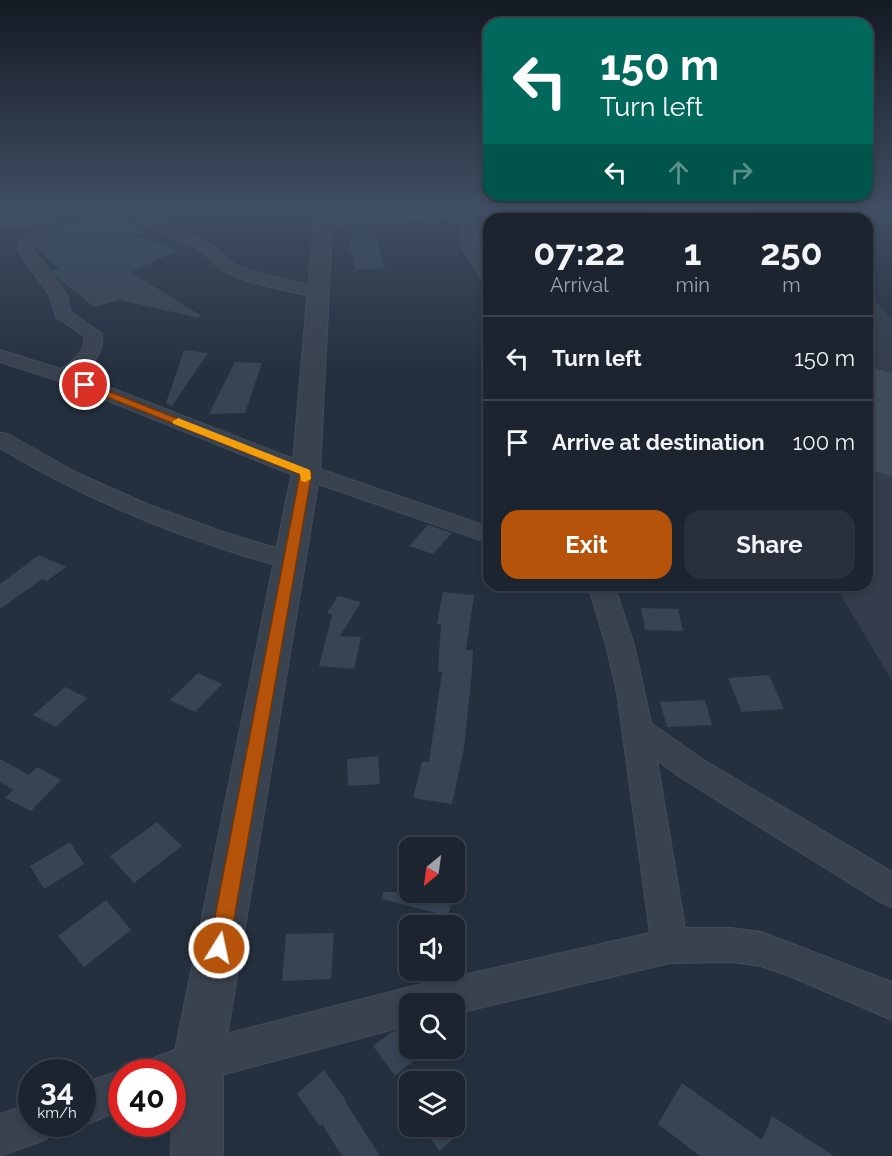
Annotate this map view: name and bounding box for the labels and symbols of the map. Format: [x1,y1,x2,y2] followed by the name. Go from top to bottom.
[59,359,110,410] pin
[399,837,465,903] north arrow
[187,916,251,980] position arrow
[108,1059,186,1137] speed limit sign: 40

